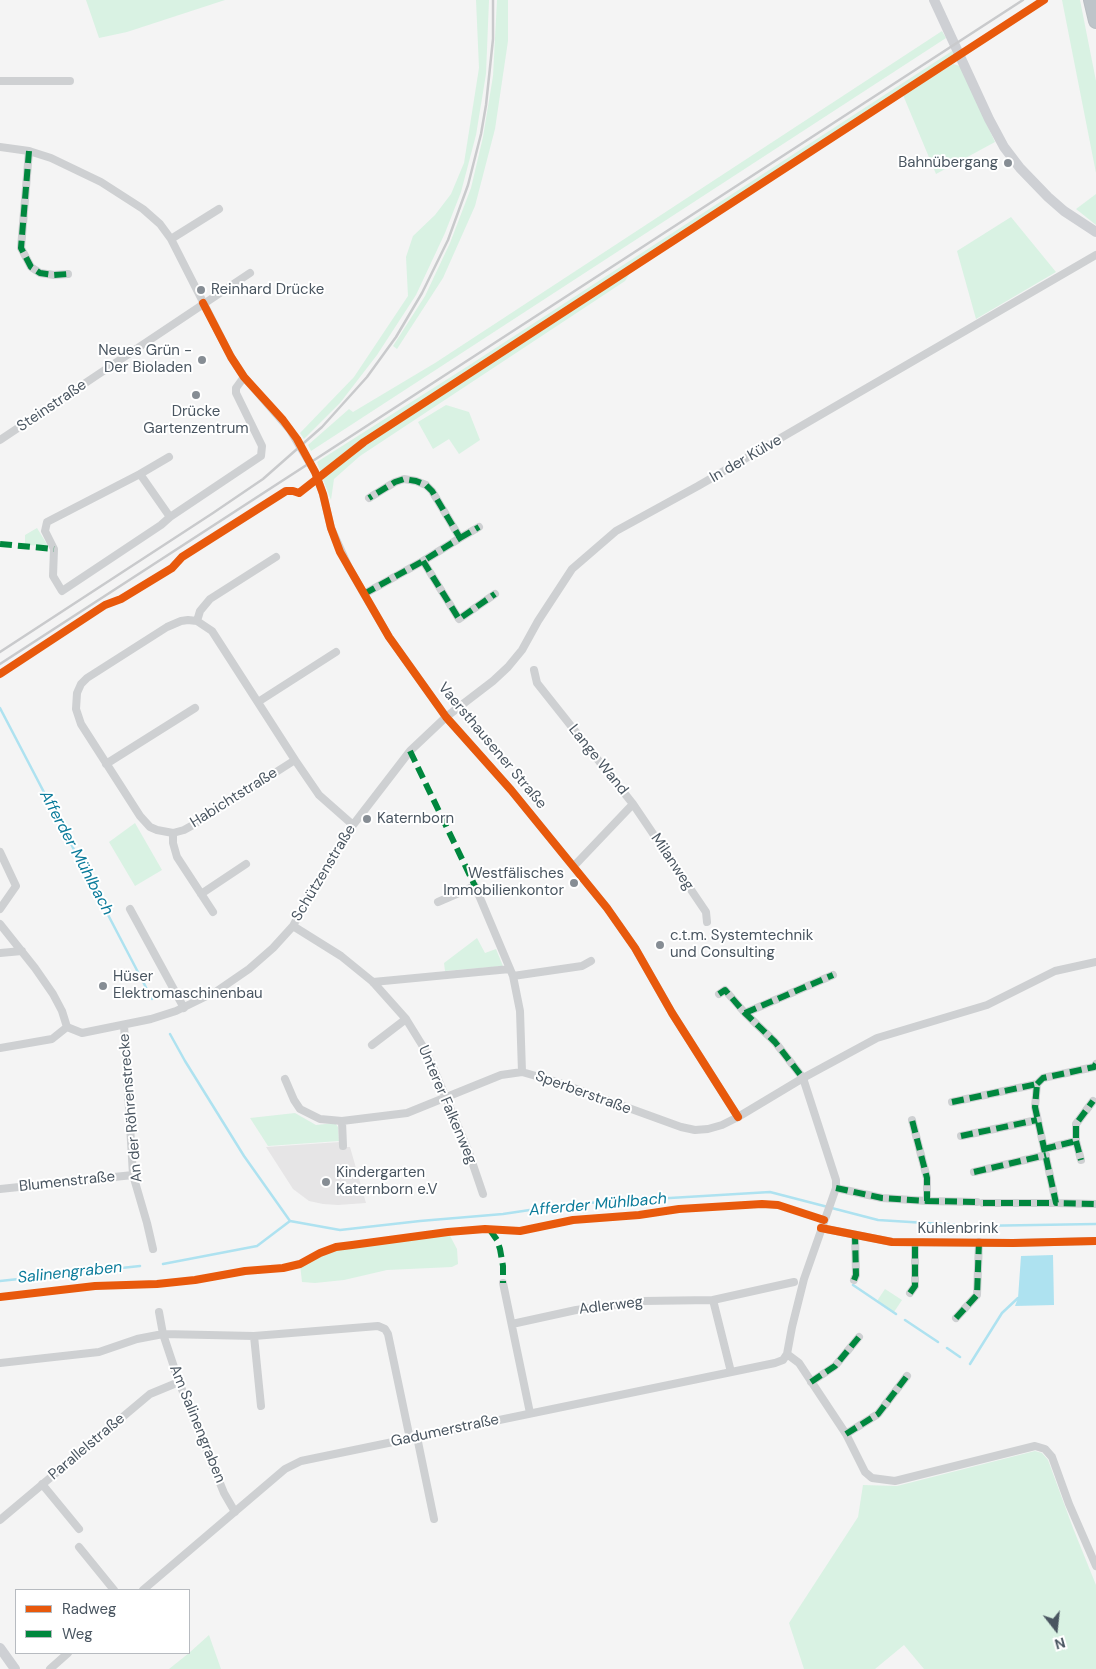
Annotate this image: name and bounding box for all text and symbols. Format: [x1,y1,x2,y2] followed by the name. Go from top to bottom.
[898,154,998,172] place label: Bahnübergang
[1002,157,1014,169] marker: Bahnübergang
[211,281,324,299] place label: Reinhard Drücke
[195,284,207,296] marker: Reinhard Drücke
[98,342,192,377] place label: Neues Grün - Der Bioladen
[196,354,208,366] marker: Neues Grün - Der Bioladen
[14,376,90,436] street label: Steinstraße
[190,389,202,401] marker: Drücke Gartenzentrum
[143,403,249,438] place label: Drücke Gartenzentrum
[707,431,785,487] street label: In der Külve
[434,679,550,813] street label: Vaersthausener Straße
[564,721,632,799] street label: Lange Wand
[187,764,281,832] street label: Habichtstraße
[35,787,117,919] water label: Afferder Mühlbach
[377,810,454,828] place label: Katernborn
[361,813,373,825] marker: Katernborn
[288,821,360,925] street label: Schützenstraße
[647,830,697,894] street label: Milanweg
[443,865,564,900] place label: Westfälisches Immobilienkontor
[568,877,580,889] marker: Westfälisches Immobilienkontor
[670,927,813,962] place label: c.t.m. Systemtechnik und Consulting
[654,939,666,951] marker: c.t.m. Systemtechnik und Consulting
[113,968,263,1003] place label: Hüser Elektromaschinenbau
[97,980,109,992] marker: Hüser Elektromaschinenbau
[116,1033,146,1183] street label: An der Röhrenstrecke
[414,1043,480,1167] street label: Unterer Falkenweg
[533,1067,633,1119] street label: Sperberstraße
[336,1164,437,1199] place label: Kindergarten Katernborn e.V
[18,1168,116,1196] street label: Blumenstraße
[320,1176,332,1188] marker: Kindergarten Katernborn e.V
[528,1189,668,1221] water label: Afferder Mühlbach
[918,1220,998,1238] street label: Kuhlenbrink
[17,1258,123,1288] water label: Salinengraben
[578,1293,644,1319] street label: Adlerweg
[165,1362,229,1486] street label: Am Salinengraben
[45,1410,129,1484] street label: Parallelstraße
[389,1411,501,1451] street label: Gadumerstraße
[15,1589,190,1654] legend
[62,1599,116,1619] text: Radweg
[1031,1604,1081,1654] north arrow
[62,1624,93,1644] text: Weg
[1053,1633,1068,1653] text: N

